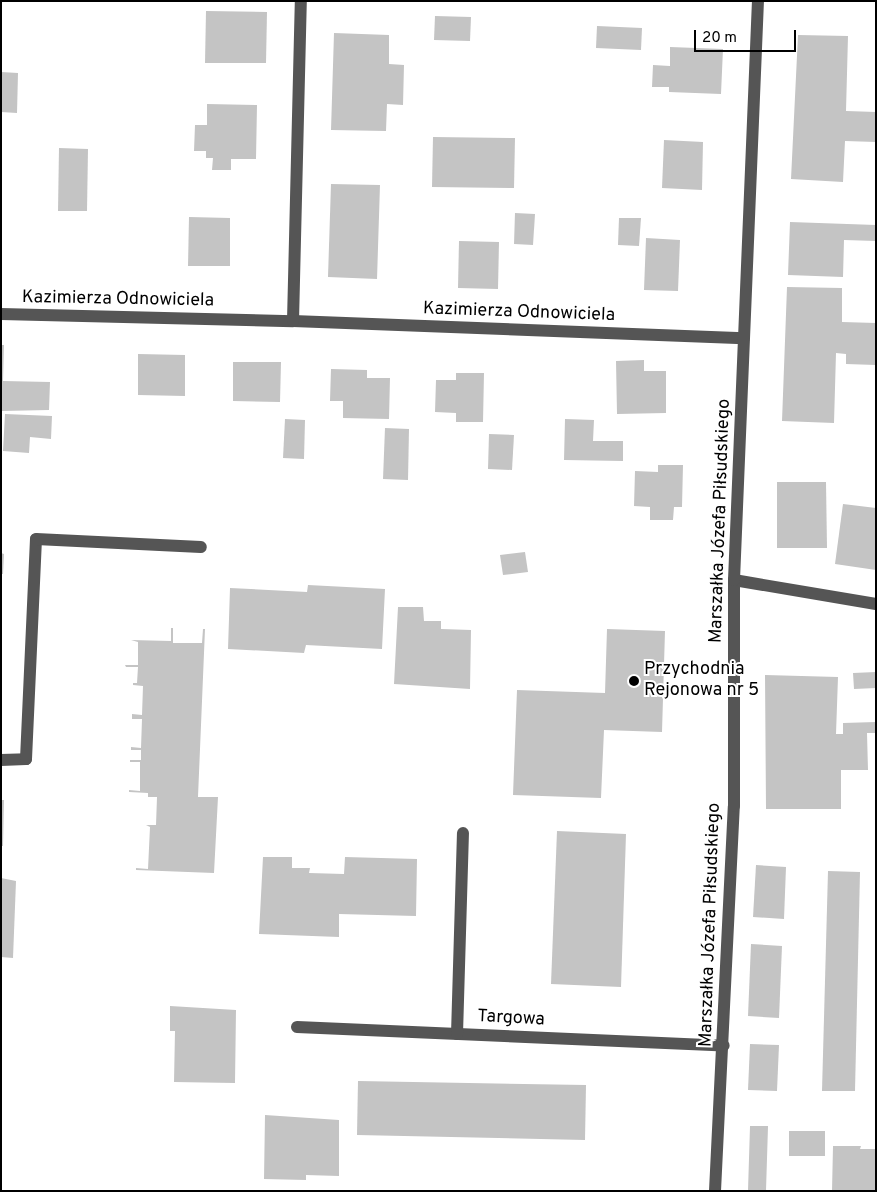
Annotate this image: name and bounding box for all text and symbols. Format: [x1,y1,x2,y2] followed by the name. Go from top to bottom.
[697,20,800,52] scale bar
[702,29,737,48] text: 20 m
[22,288,214,312] street label: Kazimierza Odnowiciela
[423,299,615,327] street label: Kazimierza Odnowiciela
[706,399,736,643] street label: Marszałka Józefa Piłsudskiego
[644,660,759,702] place label: Przychodnia Rejonowa nr 5
[628,675,640,687] marker: Przychodnia Rejonowa nr 5
[696,803,726,1047] street label: Marszałka Józefa Piłsudskiego
[477,1006,545,1032] street label: Targowa

